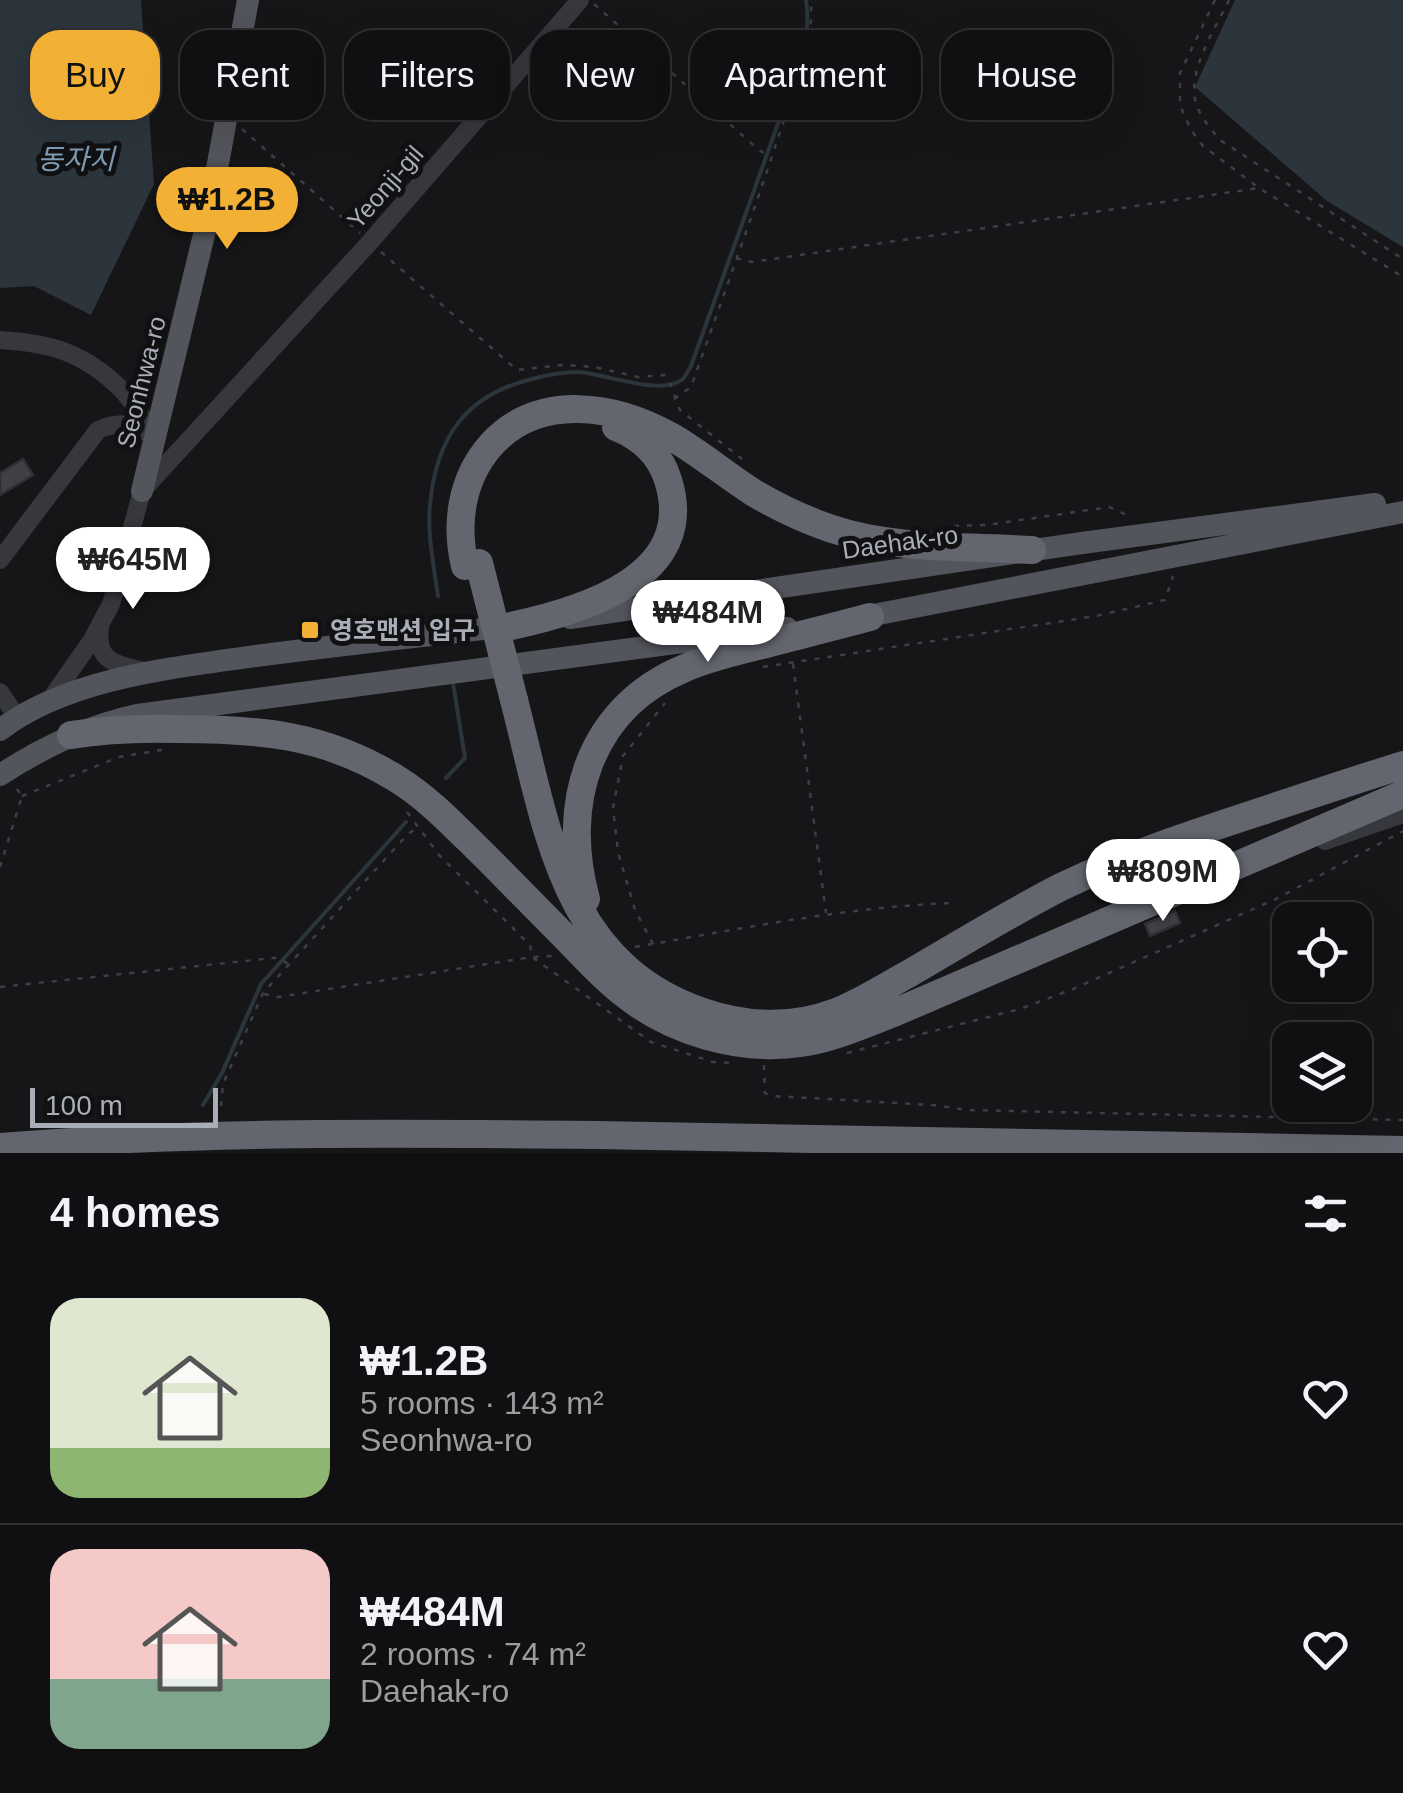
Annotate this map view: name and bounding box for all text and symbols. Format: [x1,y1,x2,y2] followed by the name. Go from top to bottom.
[30,30,160,120] chip: Buy
[180,30,324,120] chip: Rent
[344,30,510,120] chip: Filters
[530,30,670,120] chip: New
[690,30,921,120] chip: Apartment
[941,30,1112,120] chip: House
[341,140,429,234] street label: Yeonji-gil
[37,144,117,175] water label: 동자지
[157,167,297,252] pin: ₩1.2B
[178,181,276,217] text: ₩1.2B
[111,313,171,451] street label: Seonhwa-ro
[840,520,960,564] street label: Daehak-ro
[63,527,203,612] pin: ₩645M
[78,541,188,577] text: ₩645M
[638,580,778,665] pin: ₩484M
[653,594,763,630] text: ₩484M
[330,616,475,644] place label: 영호맨션 입구
[299,619,321,641] marker: 영호맨션 입구
[1093,839,1233,924] pin: ₩809M
[1108,853,1218,889] text: ₩809M
[1272,902,1372,1122] map controls
[1272,902,1372,1002] button: locate
[1272,1022,1372,1122] button: layers
[30,1083,218,1128] scale bar
[45,1090,123,1121] text: 100 m
[1298,1186,1353,1241] icon: filters
[50,1189,220,1236] text: 4 homes
[360,1337,488,1384] text: ₩1.2B
[130,1338,250,1458] icon: home
[1298,1371,1353,1426] icon: heart
[360,1385,604,1421] text: 5 rooms · 143 m²
[360,1422,533,1458] text: Seonhwa-ro
[360,1588,505,1635] text: ₩484M
[130,1589,250,1709] icon: home
[1298,1622,1353,1677] icon: heart
[360,1636,586,1672] text: 2 rooms · 74 m²
[360,1673,509,1709] text: Daehak-ro

